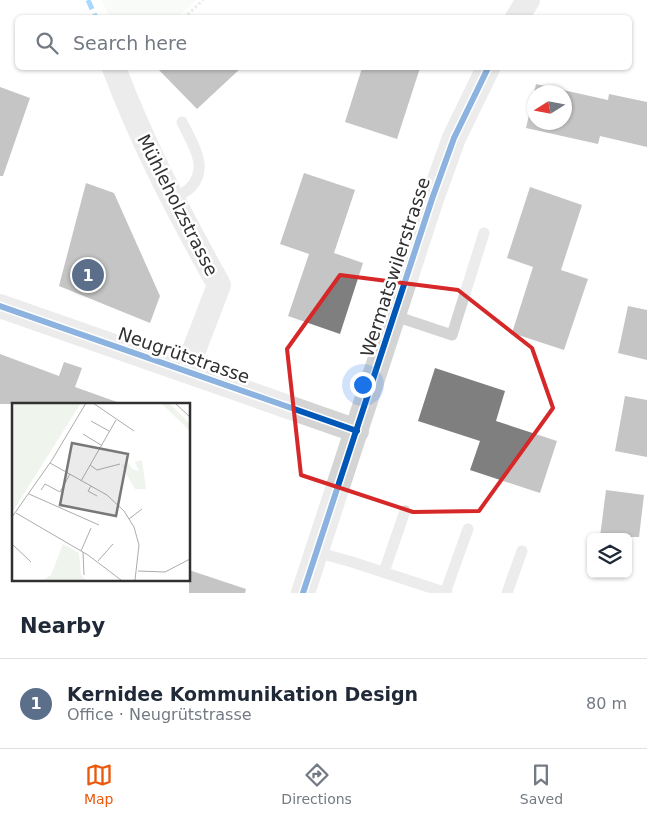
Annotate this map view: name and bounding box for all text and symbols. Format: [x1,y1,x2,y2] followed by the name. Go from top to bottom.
[15,15,632,70] search box
[33,29,61,57] icon: search
[73,32,187,54] text: Search here
[527,85,572,130] north arrow
[133,131,223,279] street label: Mühleholzstrasse
[356,174,434,360] street label: Wermatswilerstrasse
[72,256,104,294] pin: 1
[115,323,253,387] street label: Neugrütstrasse
[350,372,376,398] your location
[12,403,190,580] inset map
[587,533,632,578] map controls
[587,533,632,578] button: layers
[20,614,105,638] text: Nearby
[67,683,418,705] text: Kernidee Kommunikation Design
[30,694,42,713] text: 1
[586,694,627,713] text: 80 m
[67,705,252,724] text: Office · Neugrütstrasse
[84,761,113,807] tab: Map
[281,761,352,807] tab: Directions
[520,761,563,807] tab: Saved

